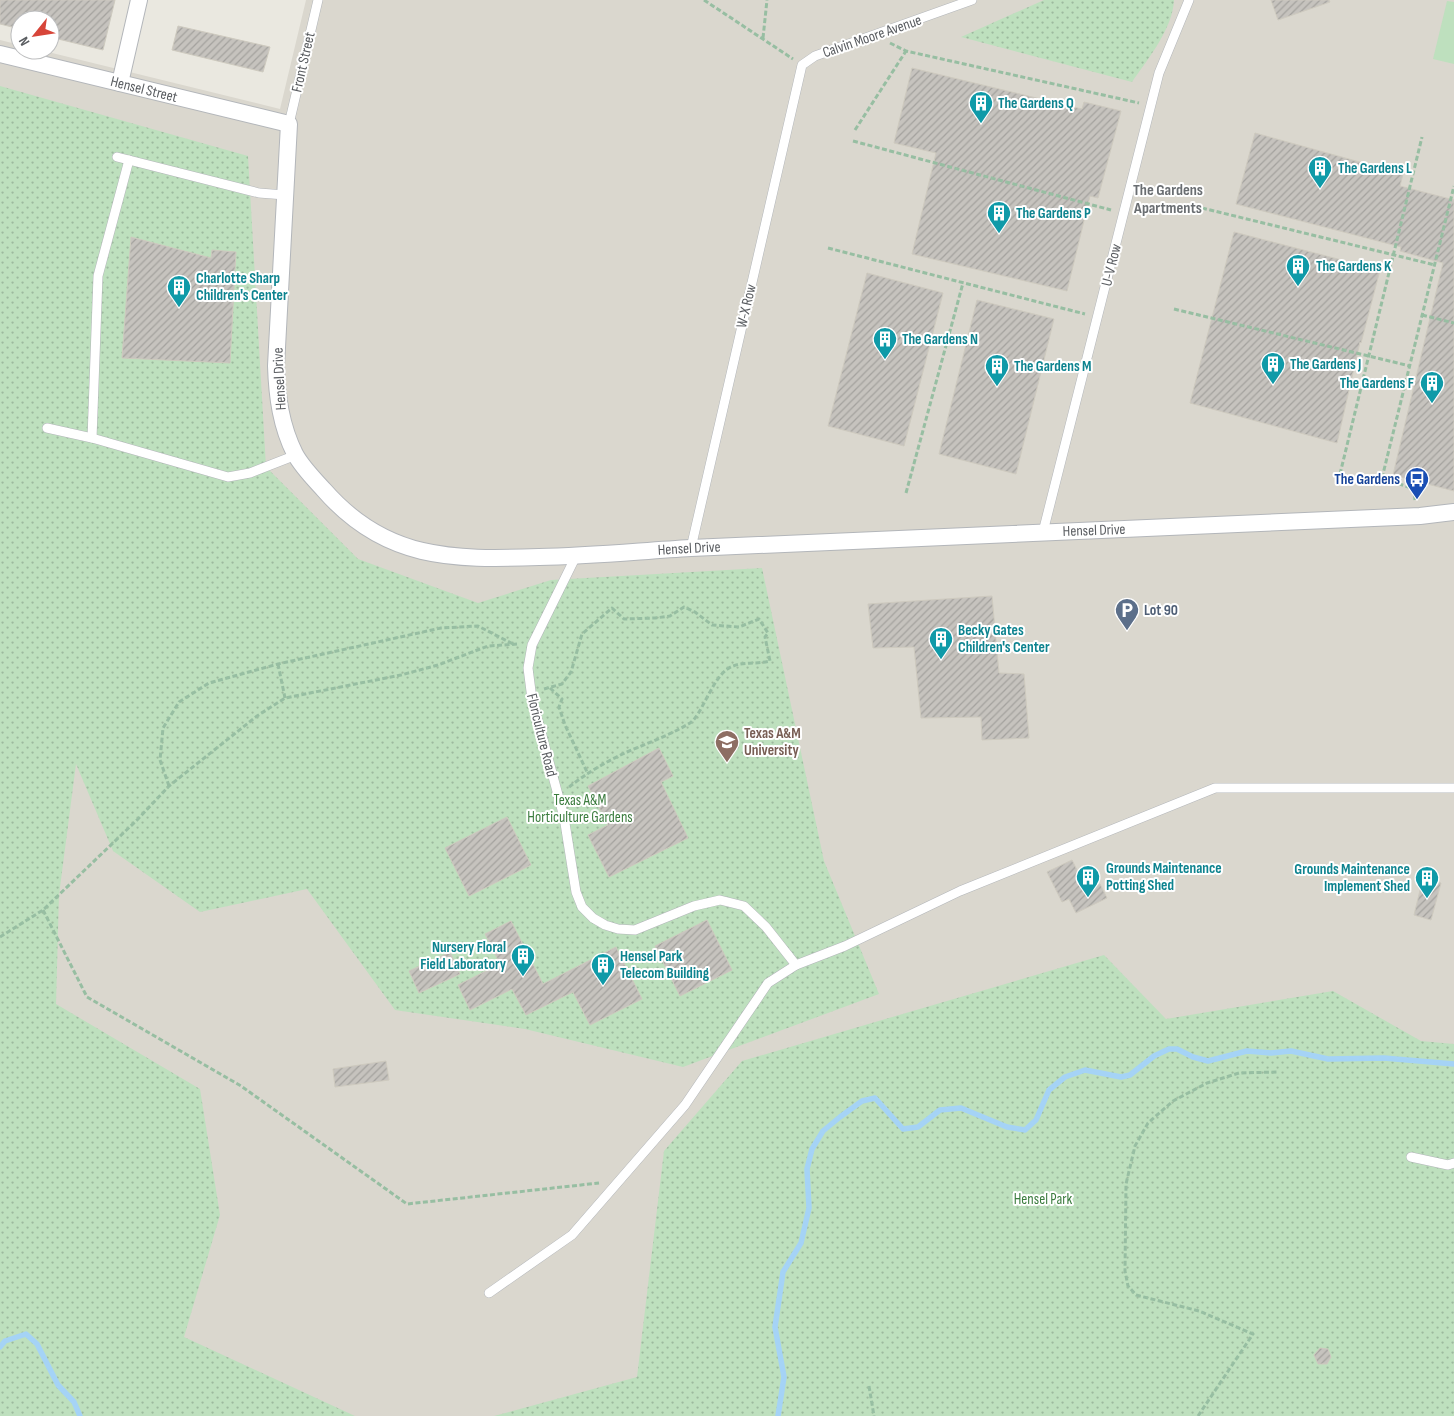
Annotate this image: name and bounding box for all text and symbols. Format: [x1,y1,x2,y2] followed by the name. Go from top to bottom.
[10,10,60,60] north arrow
[820,11,924,62] street label: Calvin Moore Avenue
[287,30,320,94] street label: Front Street
[15,34,33,49] text: N
[108,72,180,107] street label: Hensel Street
[968,90,994,124] building icon: The Gardens Q
[998,94,1074,113] place label: The Gardens Q
[1307,155,1333,189] building icon: The Gardens L
[1338,159,1412,178] place label: The Gardens L
[1133,181,1203,218] district label: The Gardens Apartments
[986,200,1012,234] building icon: The Gardens P
[1016,204,1091,223] place label: The Gardens P
[1097,241,1126,288] street label: U-V Row
[1285,253,1311,287] building icon: The Gardens K
[1316,257,1392,276] place label: The Gardens K
[196,269,288,305] place label: Charlotte Sharp Children's Center
[166,274,192,308] building icon: Charlotte Sharp Children's Center
[732,282,761,330] street label: W-X Row
[872,326,898,360] building icon: The Gardens N
[902,330,978,349] place label: The Gardens N
[268,347,291,411] street label: Hensel Drive
[1260,351,1286,385] building icon: The Gardens J
[984,353,1010,387] building icon: The Gardens M
[1290,355,1361,374] place label: The Gardens J
[1014,357,1091,376] place label: The Gardens M
[1419,370,1445,404] building icon: The Gardens F
[1340,374,1414,393] place label: The Gardens F
[1404,466,1430,500] bus stop icon: The Gardens
[1334,470,1400,489] place label: The Gardens
[1062,520,1126,541] street label: Hensel Drive
[657,537,721,560] street label: Hensel Drive
[1114,597,1140,631] parking icon: Lot 90
[1144,601,1178,620] place label: Lot 90
[958,621,1050,657] place label: Becky Gates Children's Center
[928,626,954,660] building icon: Becky Gates Children's Center
[522,691,561,779] street label: Floriculture Road
[744,724,801,760] place label: Texas A&M University
[714,729,740,763] school or university icon: Texas A&M University
[527,791,633,827] park label: Texas A&M Horticulture Gardens
[1106,859,1222,895] place label: Grounds Maintenance Potting Shed
[1294,860,1410,896] place label: Grounds Maintenance Implement Shed
[1075,864,1101,898] building icon: Grounds Maintenance Potting Shed
[1414,865,1440,899] building icon: Grounds Maintenance Implement Shed
[420,938,507,974] place label: Nursery Floral Field Laboratory
[510,943,536,977] building icon: Nursery Floral Field Laboratory
[620,947,710,983] place label: Hensel Park Telecom Building
[590,952,616,986] building icon: Hensel Park Telecom Building
[1014,1190,1073,1209] park label: Hensel Park

